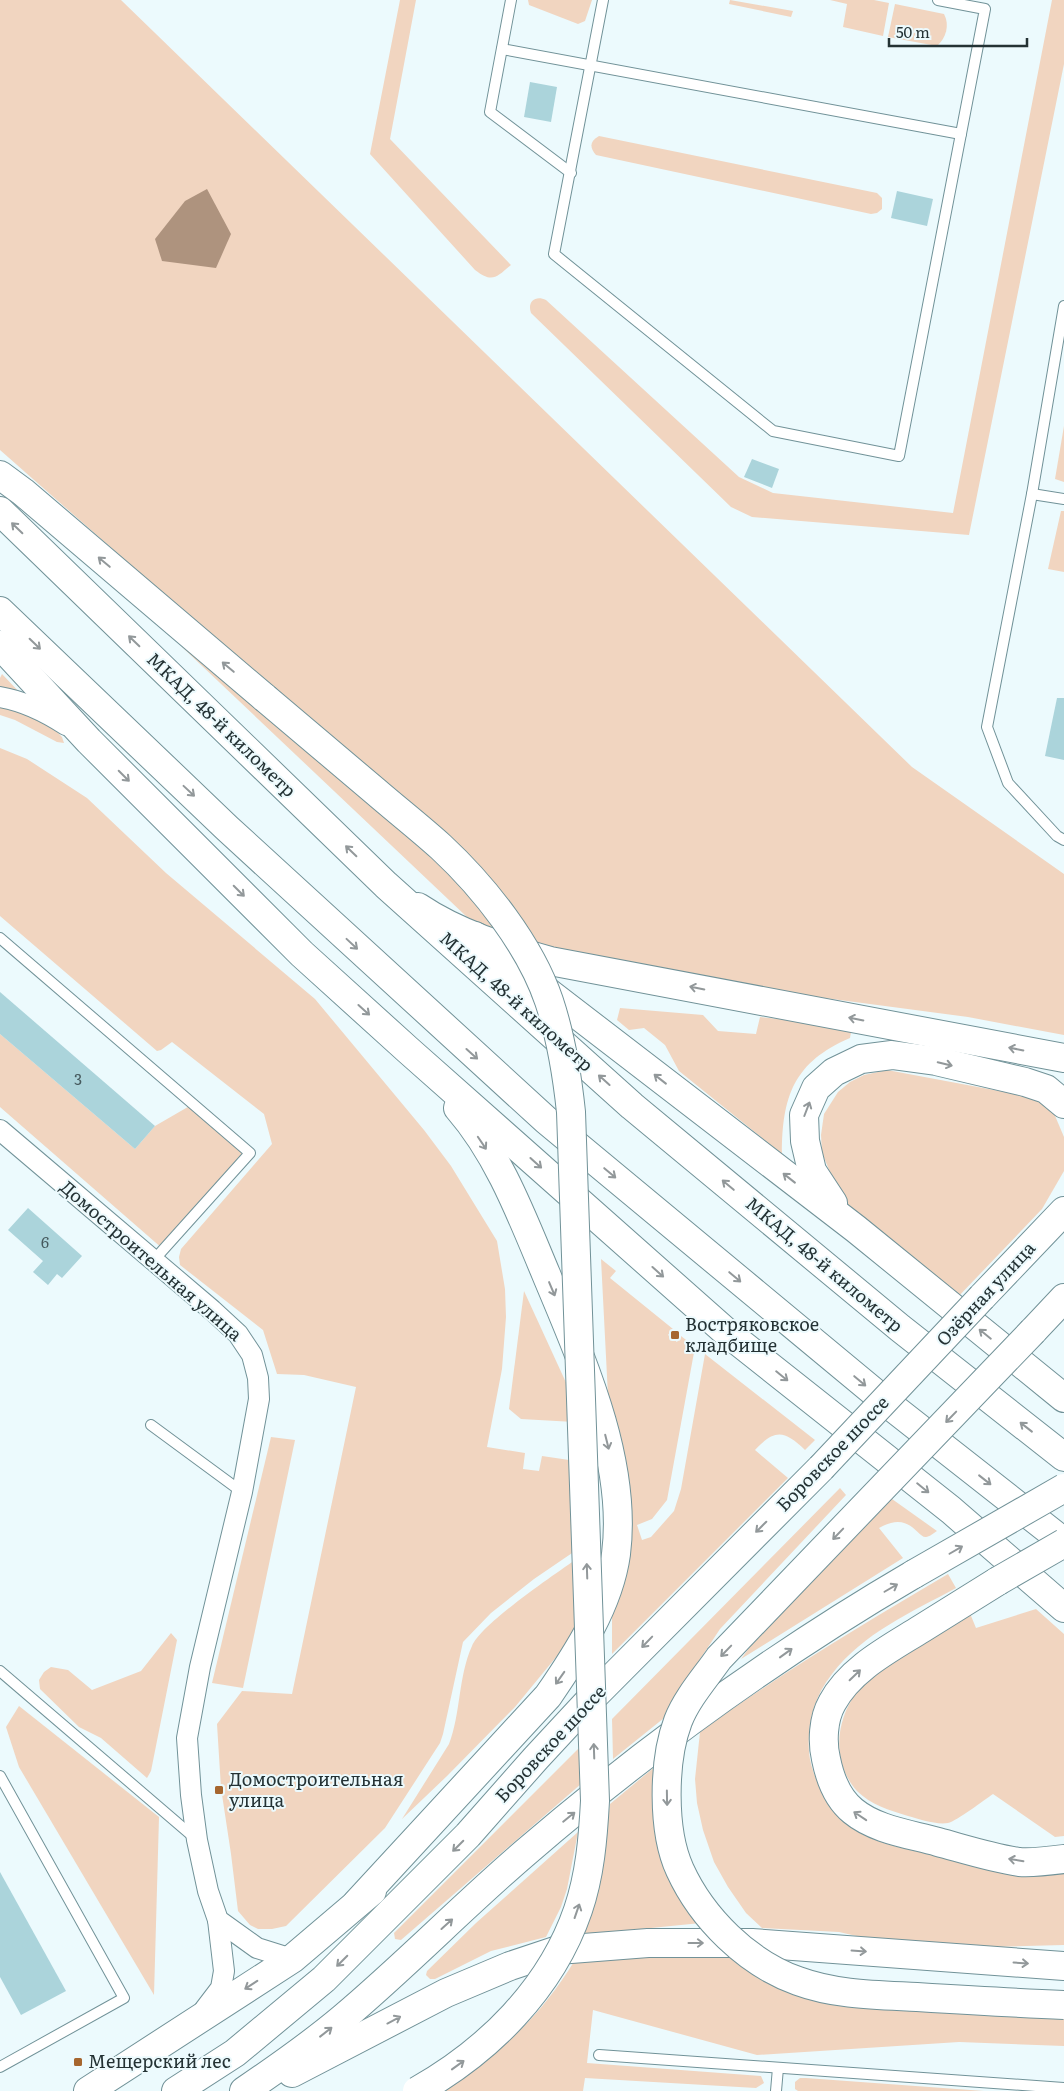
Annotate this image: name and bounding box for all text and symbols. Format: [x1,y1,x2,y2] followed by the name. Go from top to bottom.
[889,15,1026,47] scale bar
[896,20,930,43] text: 50 m
[11,522,23,534] one-way arrow
[98,556,111,567] one-way arrow
[128,635,140,647] one-way arrow
[29,638,41,650] one-way arrow
[141,645,303,803] street label: МКАД, 48-й километр
[222,661,235,672] one-way arrow
[118,769,130,782] one-way arrow
[182,785,195,797] one-way arrow
[346,846,358,858] one-way arrow
[233,884,245,897] one-way arrow
[434,925,600,1077] street label: МКАД, 48-й километр
[346,938,359,950] one-way arrow
[689,983,705,993] one-way arrow
[358,1004,370,1016] one-way arrow
[849,1013,865,1023] one-way arrow
[1009,1044,1025,1053] one-way arrow
[466,1048,479,1059] one-way arrow
[937,1060,953,1069] one-way arrow
[74,1067,82,1090] house number: 3
[597,1074,610,1086] one-way arrow
[653,1074,667,1084] one-way arrow
[803,1102,812,1117] one-way arrow
[477,1136,487,1150] one-way arrow
[530,1157,543,1169] one-way arrow
[603,1168,616,1179] one-way arrow
[55,1173,249,1347] street label: Домостроительная улица
[782,1173,796,1183] one-way arrow
[722,1180,735,1191] one-way arrow
[740,1190,910,1338] street label: МКАД, 48-й километр
[41,1230,49,1253] house number: 6
[929,1234,1041,1351] street label: Озёрная улица
[651,1266,664,1277] one-way arrow
[728,1271,741,1282] one-way arrow
[548,1281,557,1296] one-way arrow
[685,1310,819,1358] place label: Востряковское кладбище
[979,1328,992,1339] one-way arrow
[669,1329,681,1341] marker: Востряковское кладбище
[775,1371,789,1381] one-way arrow
[853,1375,866,1386] one-way arrow
[769,1389,894,1517] street label: Боровское шоссе
[945,1410,957,1422] one-way arrow
[1020,1422,1033,1433] one-way arrow
[603,1433,612,1449] one-way arrow
[978,1475,992,1485] one-way arrow
[916,1483,929,1494] one-way arrow
[755,1521,767,1533] one-way arrow
[832,1528,844,1540] one-way arrow
[949,1545,964,1555] one-way arrow
[583,1563,592,1579] one-way arrow
[883,1582,897,1592] one-way arrow
[641,1636,653,1649] one-way arrow
[720,1645,732,1658] one-way arrow
[779,1648,793,1658] one-way arrow
[849,1669,862,1681] one-way arrow
[555,1671,565,1685] one-way arrow
[488,1678,612,1808] street label: Боровское шоссе
[589,1743,598,1759] one-way arrow
[229,1765,403,1813] place label: Домостроительная улица
[213,1784,225,1796] marker: Домостроительная улица
[662,1789,672,1805] one-way arrow
[563,1811,576,1822] one-way arrow
[853,1811,867,1821] one-way arrow
[451,1840,464,1852] one-way arrow
[1008,1855,1024,1865] one-way arrow
[573,1904,582,1920] one-way arrow
[441,1918,454,1930] one-way arrow
[688,1938,704,1948] one-way arrow
[850,1946,866,1956] one-way arrow
[336,1955,348,1967] one-way arrow
[1012,1958,1028,1967] one-way arrow
[245,1981,259,1991] one-way arrow
[386,2015,401,2024] one-way arrow
[319,2026,332,2037] one-way arrow
[88,2047,231,2074] place label: Мещерский лес
[72,2056,84,2068] marker: Мещерский лес
[451,2059,464,2070] one-way arrow

